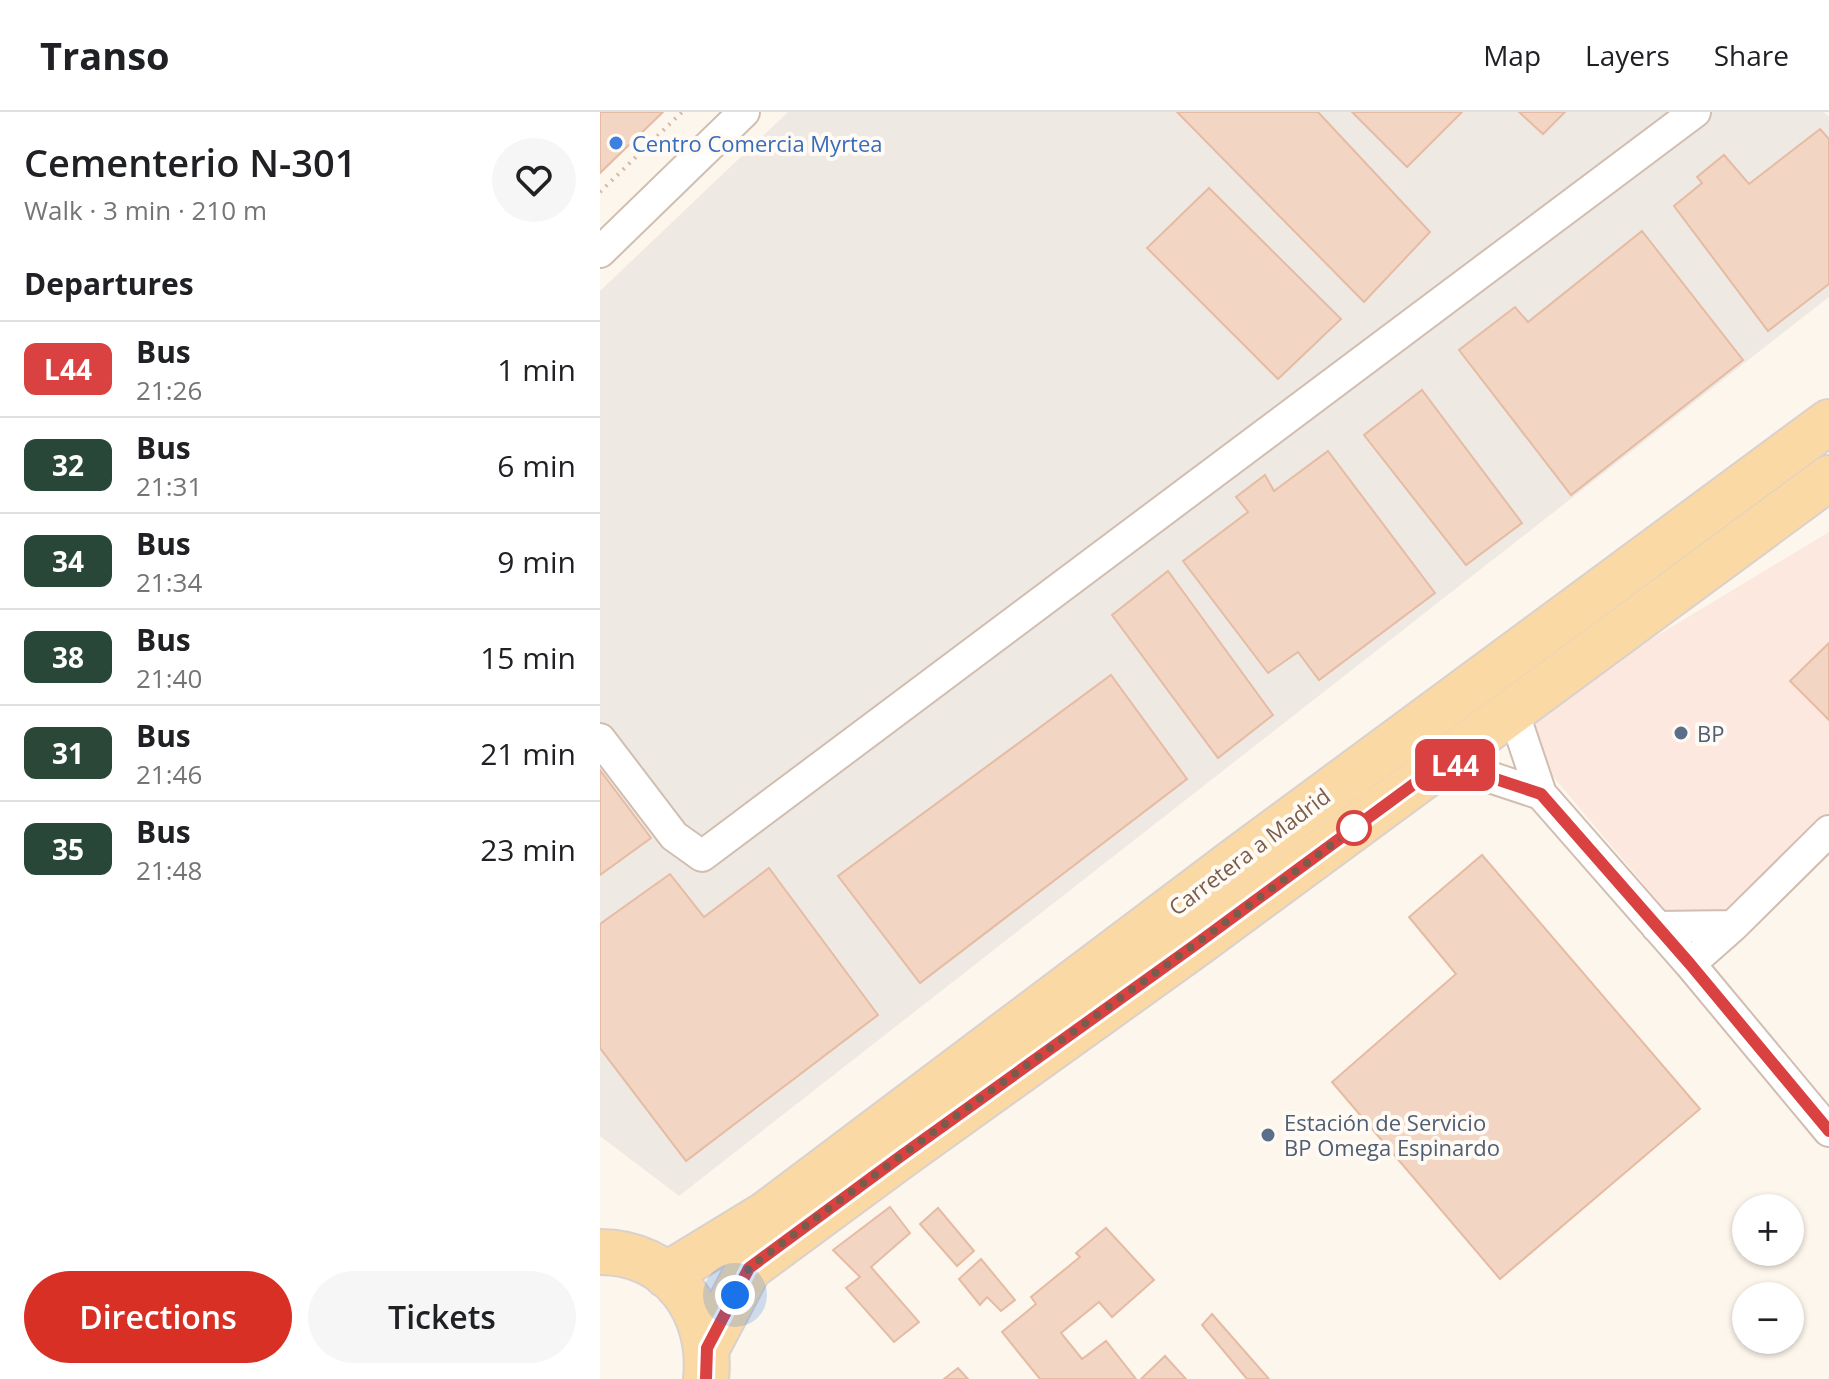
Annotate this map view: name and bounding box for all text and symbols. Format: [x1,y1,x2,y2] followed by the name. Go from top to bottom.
[40,29,170,81] text: Transo
[1483,36,1541,74] text: Map
[1585,36,1670,74] text: Layers
[1714,36,1789,74] text: Share
[632,128,883,158] place label: Centro Comercia Myrtea
[607,134,625,152] marker: Centro Comercia Myrtea
[24,136,356,188] text: Cementerio N-301
[492,138,576,222] button: heart
[24,192,267,228] text: Walk · 3 min · 210 m
[24,263,194,304] text: Departures
[136,331,191,372] text: Bus
[497,349,576,390] text: 1 min
[44,350,92,388] text: L44
[136,372,202,408] text: 21:26
[136,427,191,468] text: Bus
[497,445,576,486] text: 6 min
[52,446,84,484] text: 32
[136,468,202,504] text: 21:31
[136,523,191,564] text: Bus
[497,541,576,582] text: 9 min
[52,542,84,580] text: 34
[136,564,202,600] text: 21:34
[136,619,191,660] text: Bus
[480,637,576,678] text: 15 min
[52,638,84,676] text: 38
[136,660,202,696] text: 21:40
[136,715,191,756] text: Bus
[1697,718,1724,748] place label: BP
[1672,724,1690,742] marker: BP
[480,733,576,774] text: 21 min
[52,734,84,772] text: 31
[1409,739,1501,791] line badge: L44
[1431,746,1479,784] text: L44
[136,756,202,792] text: 21:46
[1162,780,1336,922] street label: Carretera a Madrid
[136,811,191,852] text: Bus
[1337,811,1371,845] unlabelled marker
[480,829,576,870] text: 23 min
[52,830,84,868] text: 35
[136,852,202,888] text: 21:48
[1284,1107,1500,1162] place label: Estación de Servicio BP Omega Espinardo
[1259,1126,1277,1144] marker: Estación de Servicio BP Omega Espinardo
[1732,1194,1804,1354] map controls
[1732,1194,1804,1266] button: +
[24,1271,292,1363] button: Directions
[308,1271,576,1363] button: Tickets
[715,1275,755,1315] your location
[1732,1282,1804,1354] button: −

